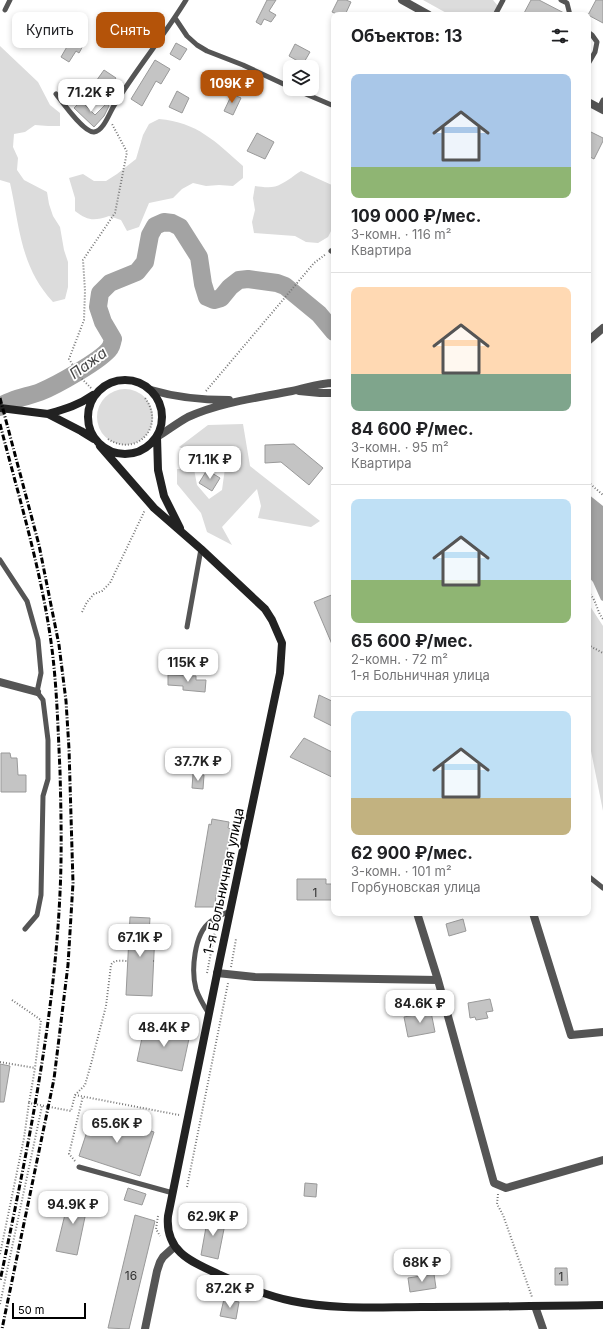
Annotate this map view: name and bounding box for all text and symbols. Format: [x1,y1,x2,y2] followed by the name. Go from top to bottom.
[12,12,88,48] chip: Купить
[96,12,165,48] chip: Снять
[549,25,571,47] icon: filters
[351,26,463,46] text: Объектов: 13
[283,60,319,96] map controls
[283,60,319,96] button: layers
[199,70,265,104] pin: 109K ₽
[210,75,254,91] text: 109K ₽
[54,79,128,113] pin: 71.2K ₽
[67,84,115,100] text: 71.2K ₽
[425,100,497,172] icon: home
[351,206,481,226] text: 109 000 ₽/мес.
[351,226,451,242] text: 3-комн. · 116 m²
[351,242,412,258] text: Квартира
[425,313,497,385] icon: home
[66,343,110,383] water label: Пажа
[351,419,474,439] text: 84 600 ₽/мес.
[351,439,449,455] text: 3-комн. · 95 m²
[173,446,247,480] pin: 71.1K ₽
[188,451,232,467] text: 71.1K ₽
[351,455,412,471] text: Квартира
[425,525,497,597] icon: home
[351,631,473,651] text: 65 600 ₽/мес.
[155,649,221,683] pin: 115K ₽
[351,651,448,667] text: 2-комн. · 72 m²
[167,654,209,670] text: 115K ₽
[351,667,490,683] text: 1-я Больничная улица
[425,737,497,809] icon: home
[161,748,235,782] pin: 37.7K ₽
[174,753,222,769] text: 37.7K ₽
[199,806,247,956] street label: 1-я Больничная улица
[351,843,473,863] text: 62 900 ₽/мес.
[351,863,452,879] text: 3-комн. · 101 m²
[351,879,481,895] text: Горбуновская улица
[313,885,317,900] house number: 1
[103,924,177,958] pin: 67.1K ₽
[117,929,163,945] text: 67.1K ₽
[383,990,457,1024] pin: 84.6K ₽
[394,995,446,1011] text: 84.6K ₽
[127,1014,201,1048] pin: 48.4K ₽
[138,1019,190,1035] text: 48.4K ₽
[80,1110,154,1144] pin: 65.6K ₽
[92,1115,142,1131] text: 65.6K ₽
[36,1191,110,1225] pin: 94.9K ₽
[47,1196,99,1212] text: 94.9K ₽
[176,1203,250,1237] pin: 62.9K ₽
[187,1208,239,1224] text: 62.9K ₽
[394,1249,450,1283] pin: 68K ₽
[403,1254,441,1270] text: 68K ₽
[125,1268,137,1283] house number: 16
[559,1269,563,1284] house number: 1
[193,1275,267,1309] pin: 87.2K ₽
[206,1280,255,1296] text: 87.2K ₽
[12,1301,86,1320] scale bar
[18,1303,44,1317] text: 50 m

